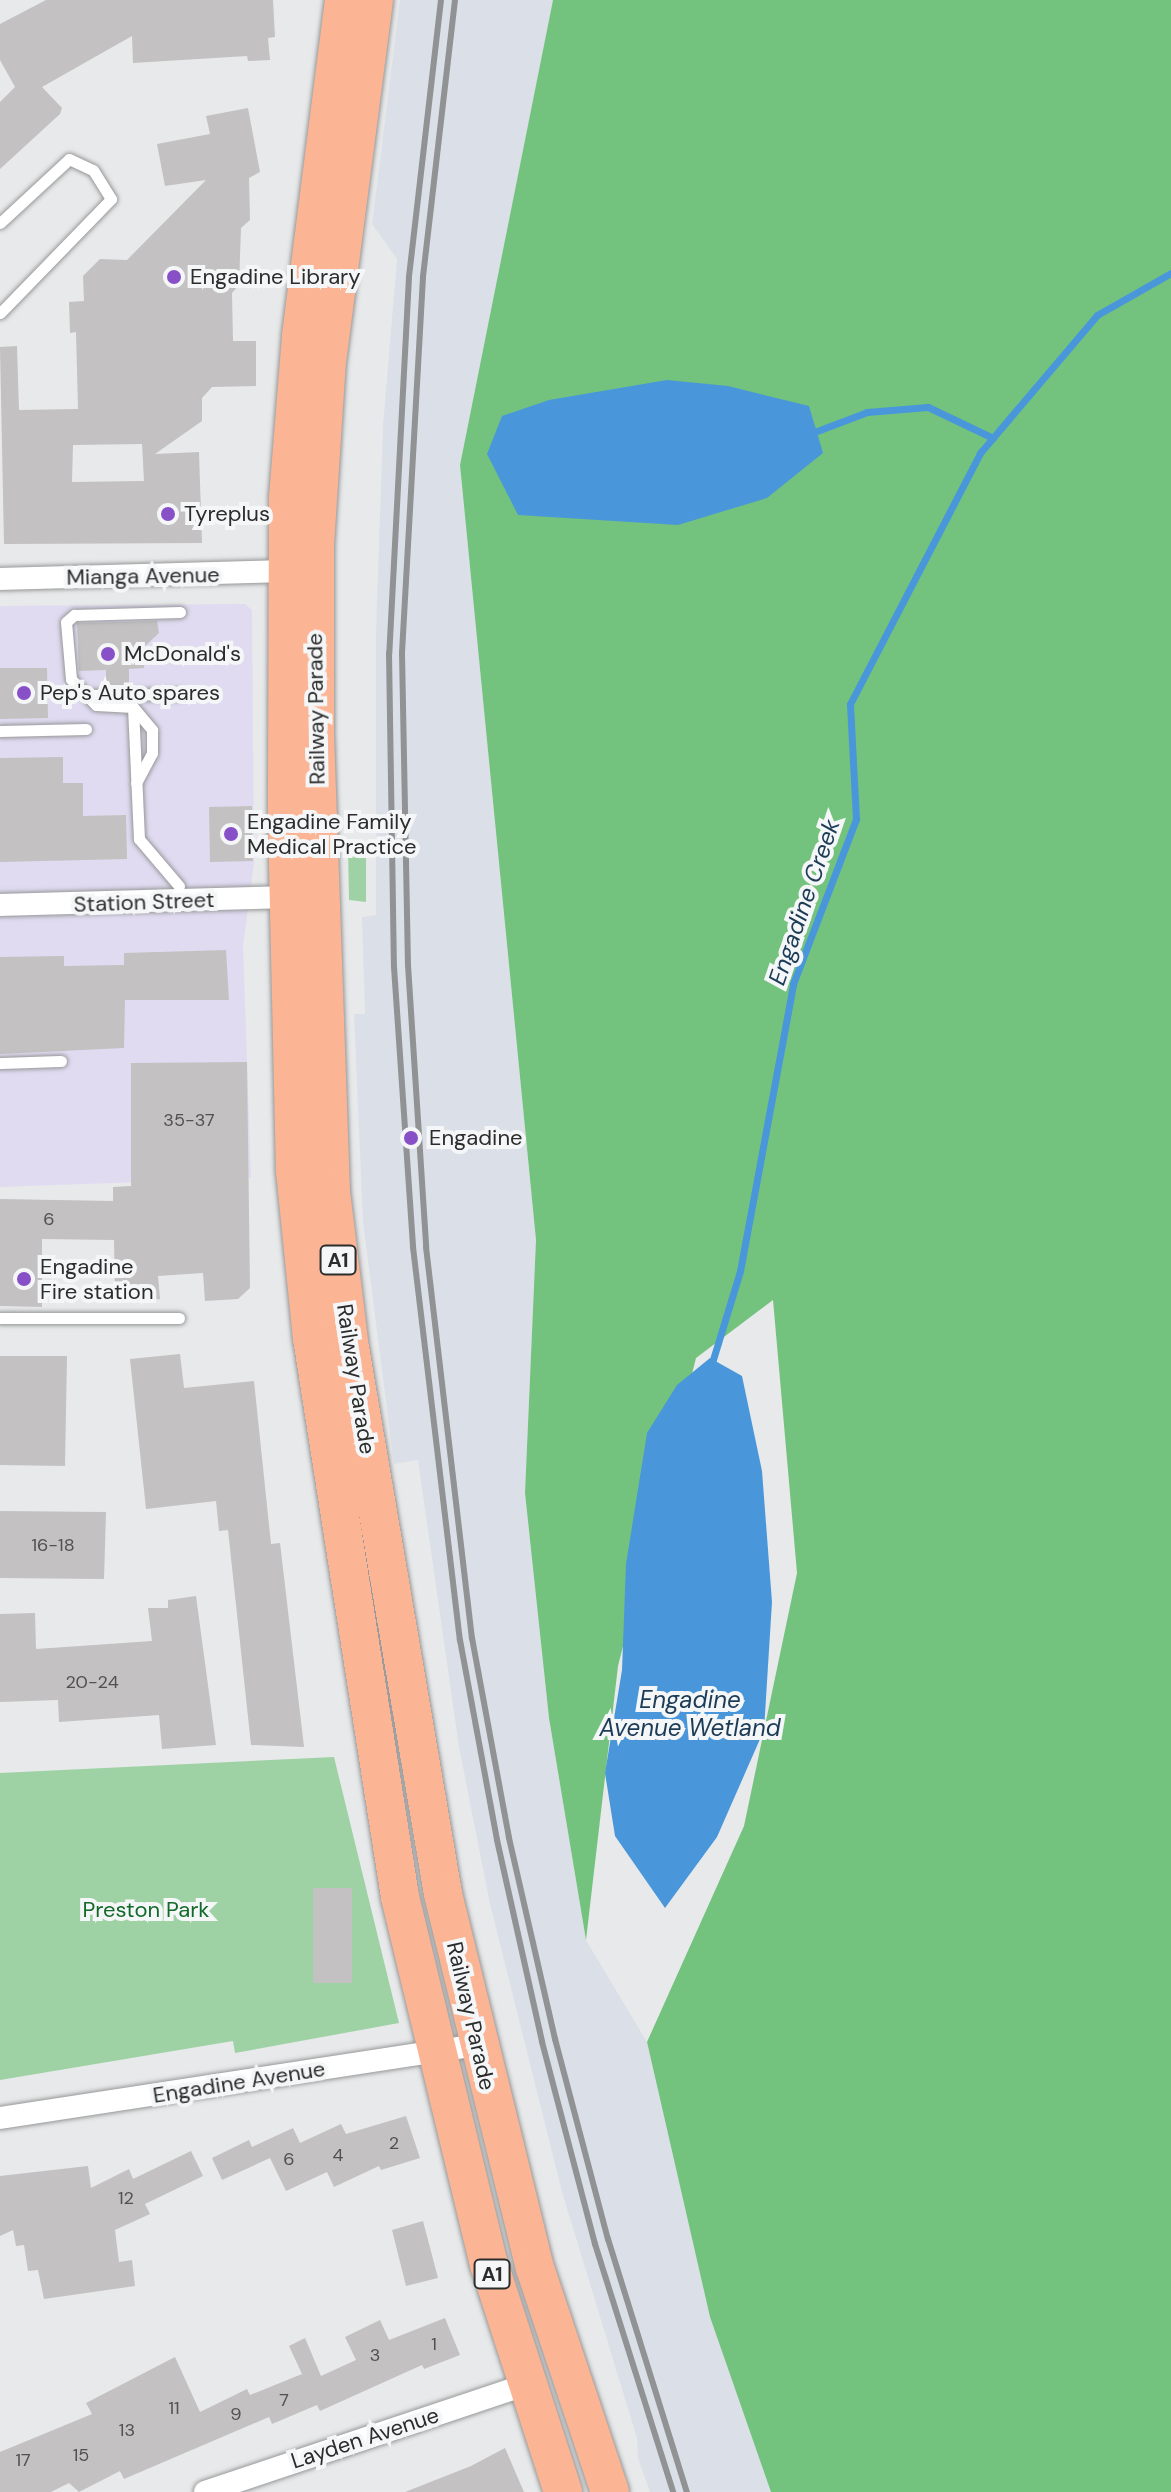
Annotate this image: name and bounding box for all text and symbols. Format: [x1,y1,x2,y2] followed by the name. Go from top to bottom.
[190,264,360,290] place label: Engadine Library
[165,268,183,286] marker: Engadine Library
[184,501,270,527] place label: Tyreplus
[159,505,177,523] marker: Tyreplus
[66,561,220,591] street label: Mianga Avenue
[301,633,331,785] street label: Railway Parade
[124,641,241,667] place label: McDonald's
[99,645,117,663] marker: McDonald's
[40,680,220,706] place label: Pep's Auto spares
[15,684,33,702] marker: Pep's Auto spares
[247,808,417,860] place label: Engadine Family Medical Practice
[762,815,846,989] water label: Engadine Creek
[222,825,240,843] marker: Engadine Family Medical Practice
[73,886,215,918] street label: Station Street
[163,1109,215,1131] house number: 35-37
[429,1125,522,1151] place label: Engadine
[400,1127,422,1149] marker: Engadine
[43,1208,55,1230] house number: 6
[318,1244,358,1276] road number: A1
[40,1253,154,1304] place label: Engadine Fire station
[15,1270,33,1288] marker: Engadine Fire station
[331,1302,381,1456] street label: Railway Parade
[31,1534,75,1556] house number: 16-18
[65,1671,119,1693] house number: 20-24
[599,1686,781,1742] water label: Engadine Avenue Wetland
[83,1897,209,1923] park label: Preston Park
[441,1939,501,2093] street label: Railway Parade
[151,2055,327,2109] street label: Engadine Avenue
[389,2132,399,2154] house number: 2
[333,2144,343,2166] house number: 4
[283,2148,295,2170] house number: 6
[118,2187,134,2209] house number: 12
[472,2258,512,2290] road number: A1
[431,2333,437,2355] house number: 1
[370,2344,380,2366] house number: 3
[279,2389,289,2411] house number: 7
[168,2397,180,2419] house number: 11
[288,2402,442,2474] street label: Layden Avenue
[230,2403,242,2425] house number: 9
[119,2419,135,2441] house number: 13
[73,2444,89,2466] house number: 15
[15,2449,31,2471] house number: 17

